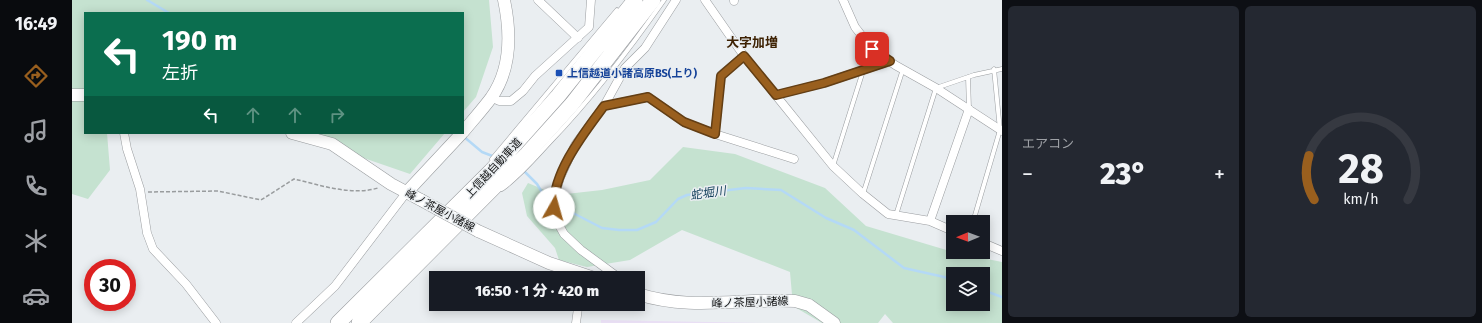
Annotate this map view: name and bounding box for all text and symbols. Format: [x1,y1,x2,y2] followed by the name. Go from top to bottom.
[15,13,57,35] text: 16:49
[162,24,237,57] text: 190 m
[96,28,148,80] icon: left
[855,32,889,66] pin
[726,35,778,50] district label: 大字加増
[861,38,883,60] icon: arrive
[22,62,50,90] icon: directions
[162,62,198,84] text: 左折
[567,67,697,80] place label: 上信越道小諸高原BS(上り)
[554,68,564,78] marker: 上信越道小諸高原BS(上り)
[200,104,222,126] icon: left
[242,104,264,126] icon: ahead
[284,104,306,126] icon: ahead
[326,104,348,126] icon: right
[22,117,50,145] icon: music
[462,136,524,201] street label: 上信越自動車道
[1022,136,1074,151] text: エアコン
[1338,143,1383,193] text: 28
[1100,156,1147,192] text: 23°
[1022,161,1033,188] text: −
[1214,161,1225,188] text: +
[22,172,50,200] icon: phone
[689,183,729,202] water label: 蛇堀川
[403,187,477,234] street label: 峰ノ茶屋小諸線
[533,187,575,229] position arrow
[1343,190,1378,207] text: km/h
[946,215,990,259] north arrow
[946,215,990,311] map controls
[22,227,50,255] icon: climate
[84,259,136,311] speed limit sign: 30
[946,267,990,311] button: layers
[22,282,50,310] icon: car
[475,282,599,300] text: 16:50 · 1 分 · 420 m
[711,295,789,310] street label: 峰ノ茶屋小諸線

